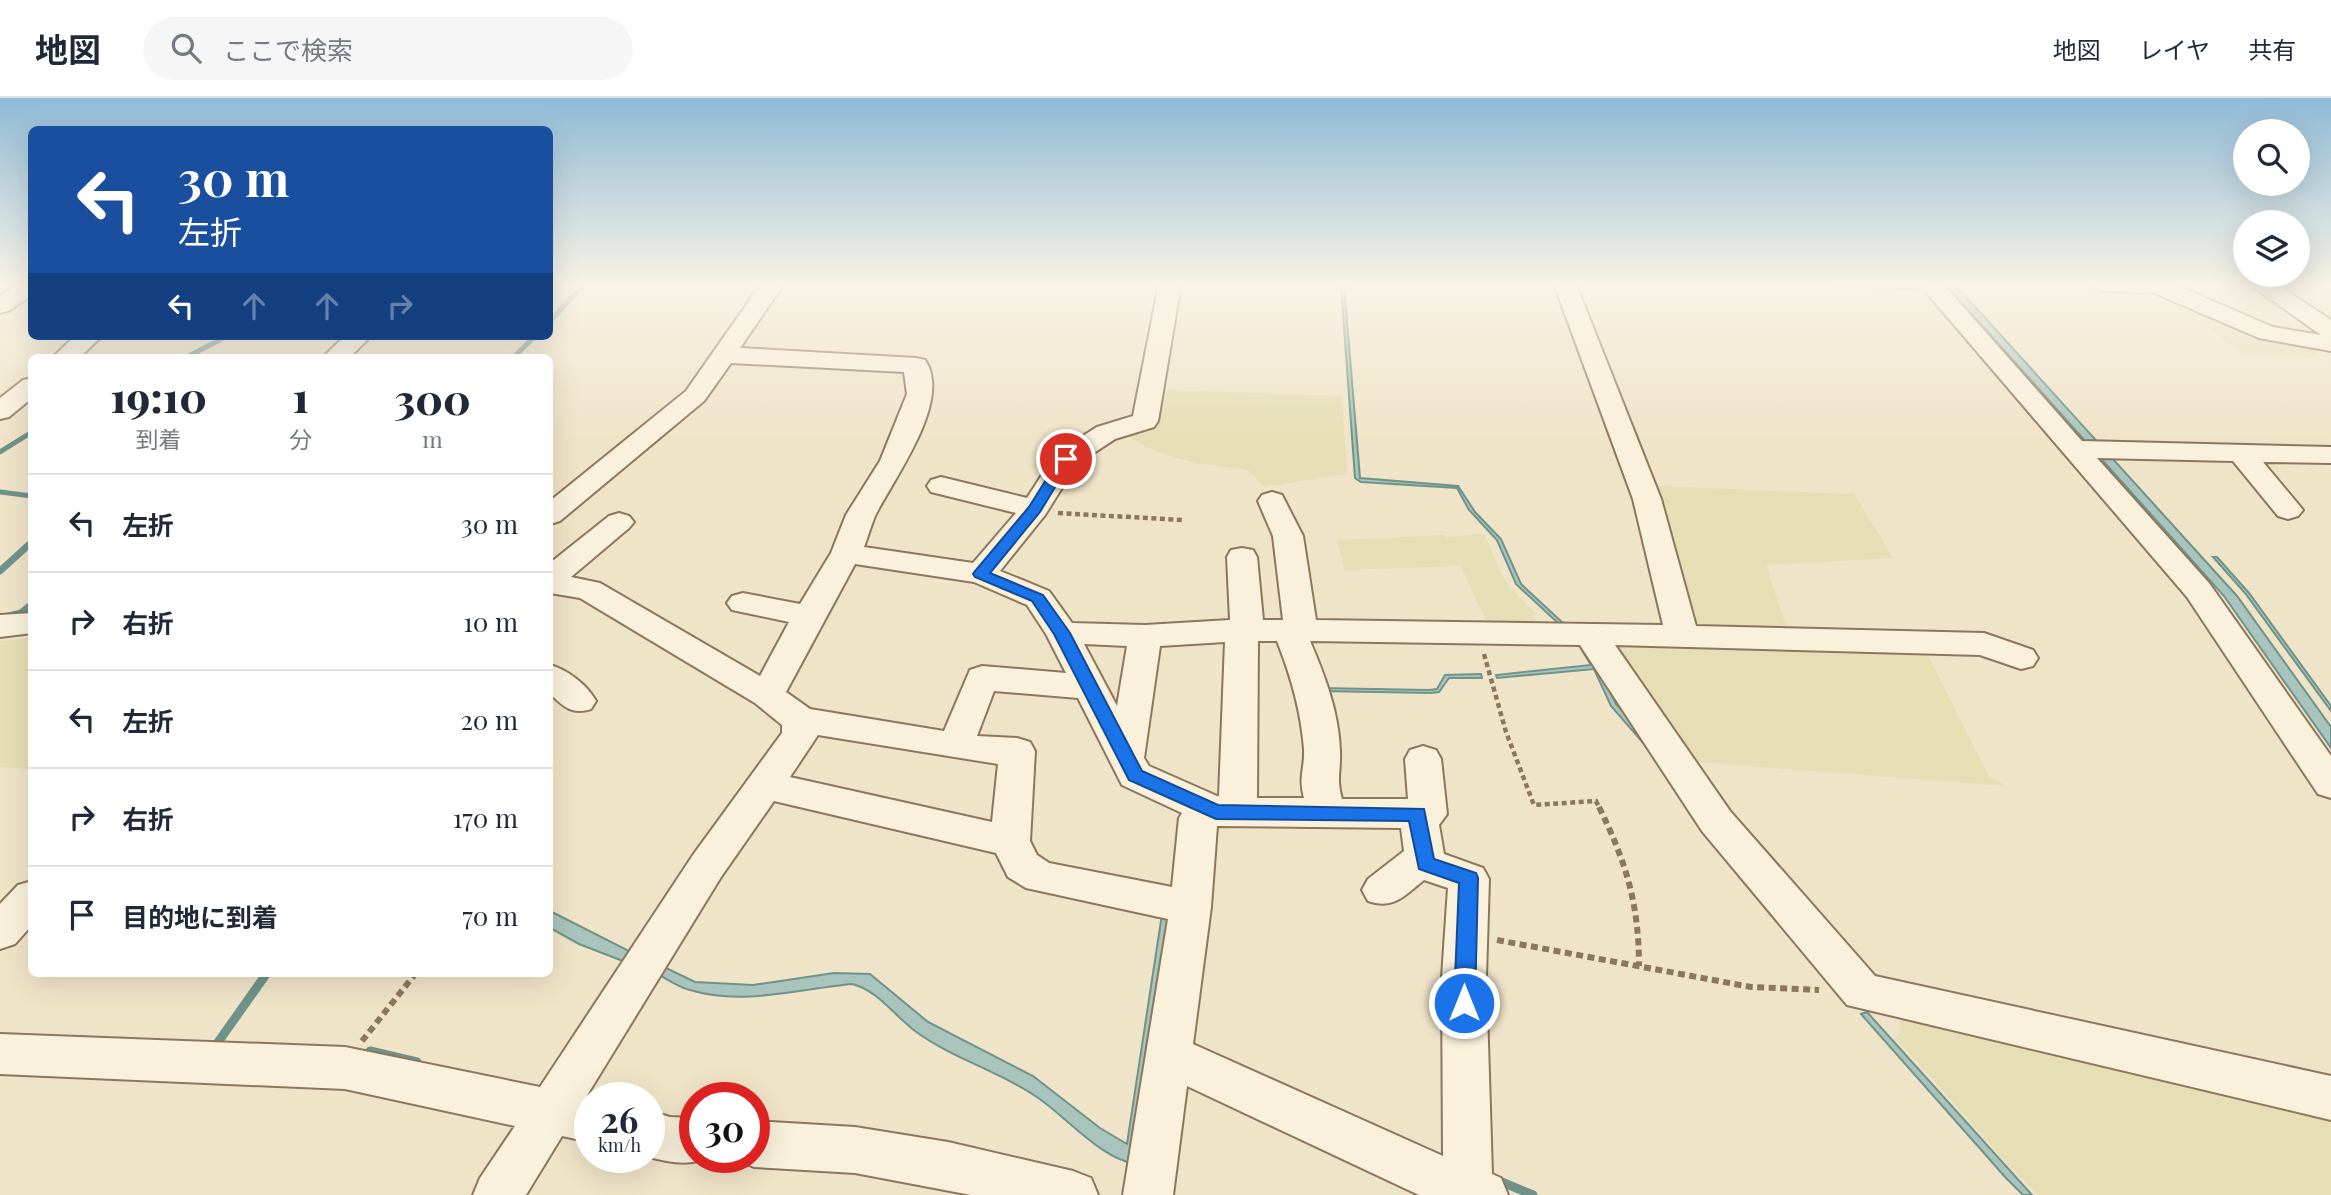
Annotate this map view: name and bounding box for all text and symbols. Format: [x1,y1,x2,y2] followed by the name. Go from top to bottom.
[143,17,633,80] search box
[35,26,101,70] text: 地図
[167,29,205,67] icon: search
[223,32,353,67] text: ここで検索
[2053,33,2101,65] text: 地図
[2139,33,2210,65] text: レイヤ
[2248,33,2296,65] text: 共有
[2233,119,2310,287] map controls
[2233,119,2310,196] button: search
[178,144,289,209] text: 30 m
[63,154,154,245] icon: left
[178,209,242,252] text: 左折
[2233,210,2310,287] button: layers
[162,287,200,325] icon: left
[235,287,273,325] icon: ahead
[308,287,346,325] icon: ahead
[381,287,419,325] icon: right
[110,368,207,424] text: 19:10
[292,368,309,424] text: 1
[394,370,471,426] text: 300
[136,423,182,454] text: 到着
[289,423,312,454] text: 分
[422,423,443,454] text: m
[1036,429,1096,489] pin
[1047,440,1085,478] icon: arrive
[63,504,101,542] icon: left
[461,506,518,541] text: 30 m
[122,507,174,542] text: 左折
[63,602,101,640] icon: right
[463,604,518,639] text: 10 m
[122,605,174,640] text: 右折
[63,700,101,738] icon: left
[460,702,518,737] text: 20 m
[122,703,174,738] text: 左折
[63,798,101,836] icon: right
[453,800,518,835] text: 170 m
[122,801,174,836] text: 右折
[63,896,101,934] icon: arrive
[462,898,518,933] text: 70 m
[122,899,278,934] text: 目的地に到着
[1427,966,1501,1040] position arrow
[679,1082,770,1173] speed limit sign: 30
[601,1095,638,1142] text: 26
[598,1133,641,1157] text: km/h

